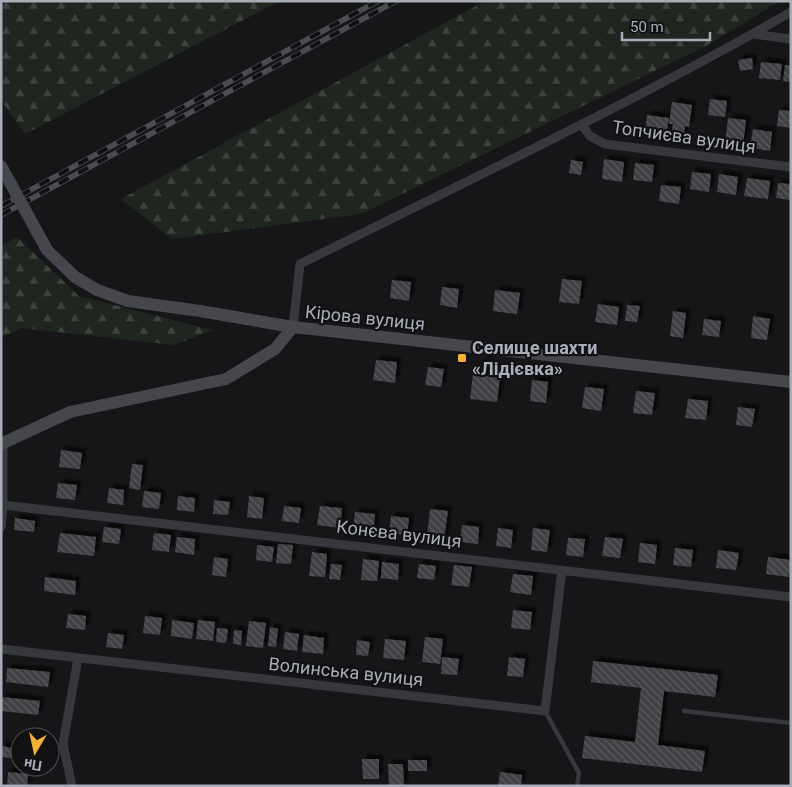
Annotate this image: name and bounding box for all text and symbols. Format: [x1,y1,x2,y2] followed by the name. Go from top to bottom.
[622,10,710,42] scale bar
[630,18,664,36] text: 50 m
[611,116,757,157] street label: Топчиєва вулиця
[304,301,426,334] street label: Кірова вулиця
[472,337,597,379] place label: Селище шахти «Лідієвка»
[456,352,468,364] marker: Селище шахти «Лідієвка»
[335,515,463,552] street label: Конєва вулиця
[268,653,424,690] street label: Волинська вулиця
[10,727,60,777] north arrow
[23,756,43,774] text: Пн

